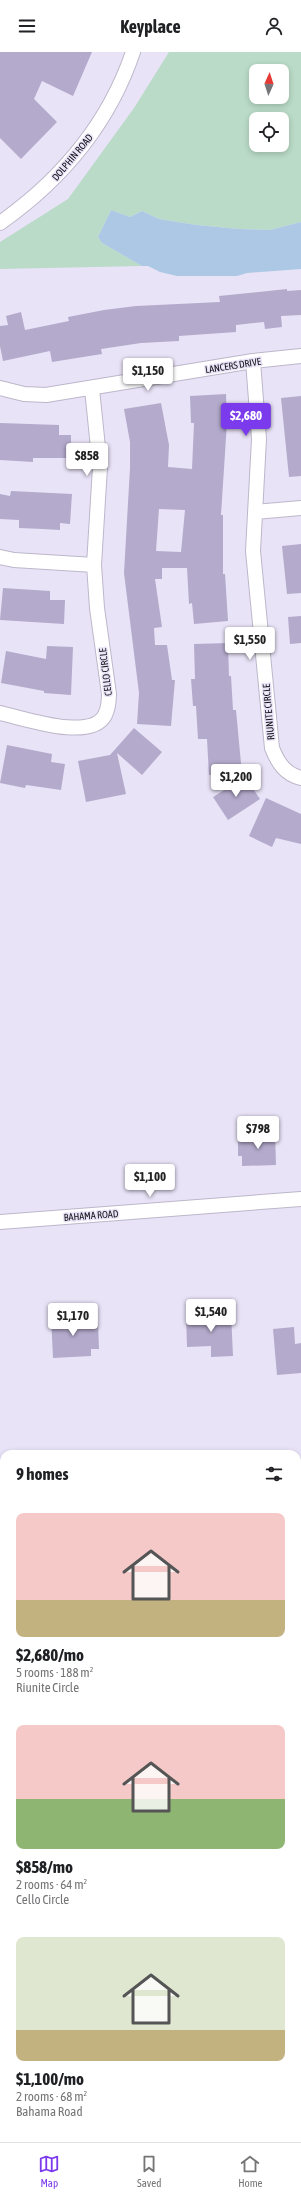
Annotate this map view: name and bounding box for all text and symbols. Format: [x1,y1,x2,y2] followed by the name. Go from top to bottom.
[16,15,38,37] icon: menu
[263,15,285,37] icon: person
[120,16,181,37] text: Keyplace
[249,64,289,104] north arrow
[249,64,289,152] map controls
[249,112,289,152] button: locate
[50,132,95,183] street label: DOLPHIN ROAD
[204,356,262,375] street label: LANCERS DRIVE
[115,358,181,392] pin: $1,150
[132,363,164,378] text: $1,150
[213,403,279,437] pin: $2,680
[230,408,262,423] text: $2,680
[63,443,111,477] pin: $858
[75,448,99,463] text: $858
[217,627,283,661] pin: $1,550
[234,632,266,647] text: $1,550
[97,647,114,696] street label: CELLO CIRCLE
[260,683,276,741] street label: RIUNITE CIRCLE
[203,764,269,798] pin: $1,200
[220,769,252,784] text: $1,200
[234,1116,282,1150] pin: $798
[246,1121,270,1136] text: $798
[117,1164,183,1198] pin: $1,100
[134,1169,166,1184] text: $1,100
[63,1208,119,1223] street label: BAHAMA ROAD
[178,1299,244,1333] pin: $1,540
[40,1303,106,1337] pin: $1,170
[195,1304,227,1319] text: $1,540
[57,1308,89,1323] text: $1,170
[263,1463,285,1485] icon: filters
[16,1464,69,1484] text: 9 homes
[115,1539,187,1611] icon: home
[16,1645,84,1665] text: $2,680/mo
[16,1665,93,1680] text: 5 rooms · 188 m²
[16,1680,79,1695] text: Riunite Circle
[115,1751,187,1823] icon: home
[16,1857,73,1877] text: $858/mo
[16,1877,87,1892] text: 2 rooms · 64 m²
[16,1892,69,1907] text: Cello Circle
[115,1963,187,2035] icon: home
[16,2069,84,2089] text: $1,100/mo
[16,2089,87,2104] text: 2 rooms · 68 m²
[16,2104,83,2119] text: Bahama Road
[38,2153,60,2189] tab: Map
[137,2153,161,2189] tab: Saved
[238,2153,263,2189] tab: Home

